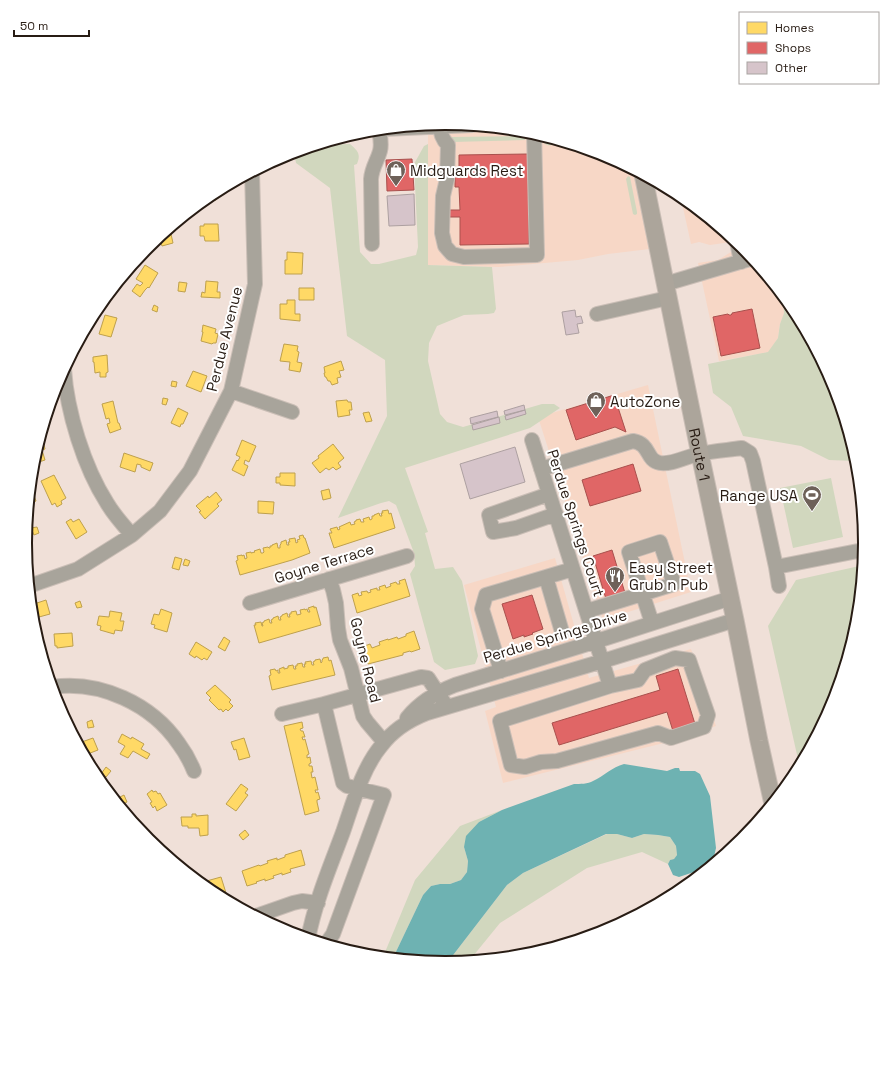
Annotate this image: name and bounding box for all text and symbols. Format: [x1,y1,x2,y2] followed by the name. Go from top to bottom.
[14,12,89,38] scale bar
[739,12,879,84] legend
[20,18,48,34] text: 50 m
[775,20,814,36] text: Homes
[775,40,811,56] text: Shops
[775,60,808,76] text: Other
[385,159,407,187] shop icon: Midguards Rest
[410,161,524,180] place label: Midguards Rest
[202,284,246,393] street label: Perdue Avenue
[585,390,607,418] shop icon: AutoZone
[610,392,680,411] place label: AutoZone
[685,426,715,482] street label: Route 1
[543,447,609,599] street label: Perdue Springs Court
[801,484,823,512] sports icon: Range USA
[720,486,799,505] place label: Range USA
[272,539,376,587] street label: Goyne Terrace
[629,558,713,594] place label: Easy Street Grub n Pub
[604,565,626,593] restaurant icon: Easy Street Grub n Pub
[481,605,629,667] street label: Perdue Springs Drive
[346,615,386,705] street label: Goyne Road

